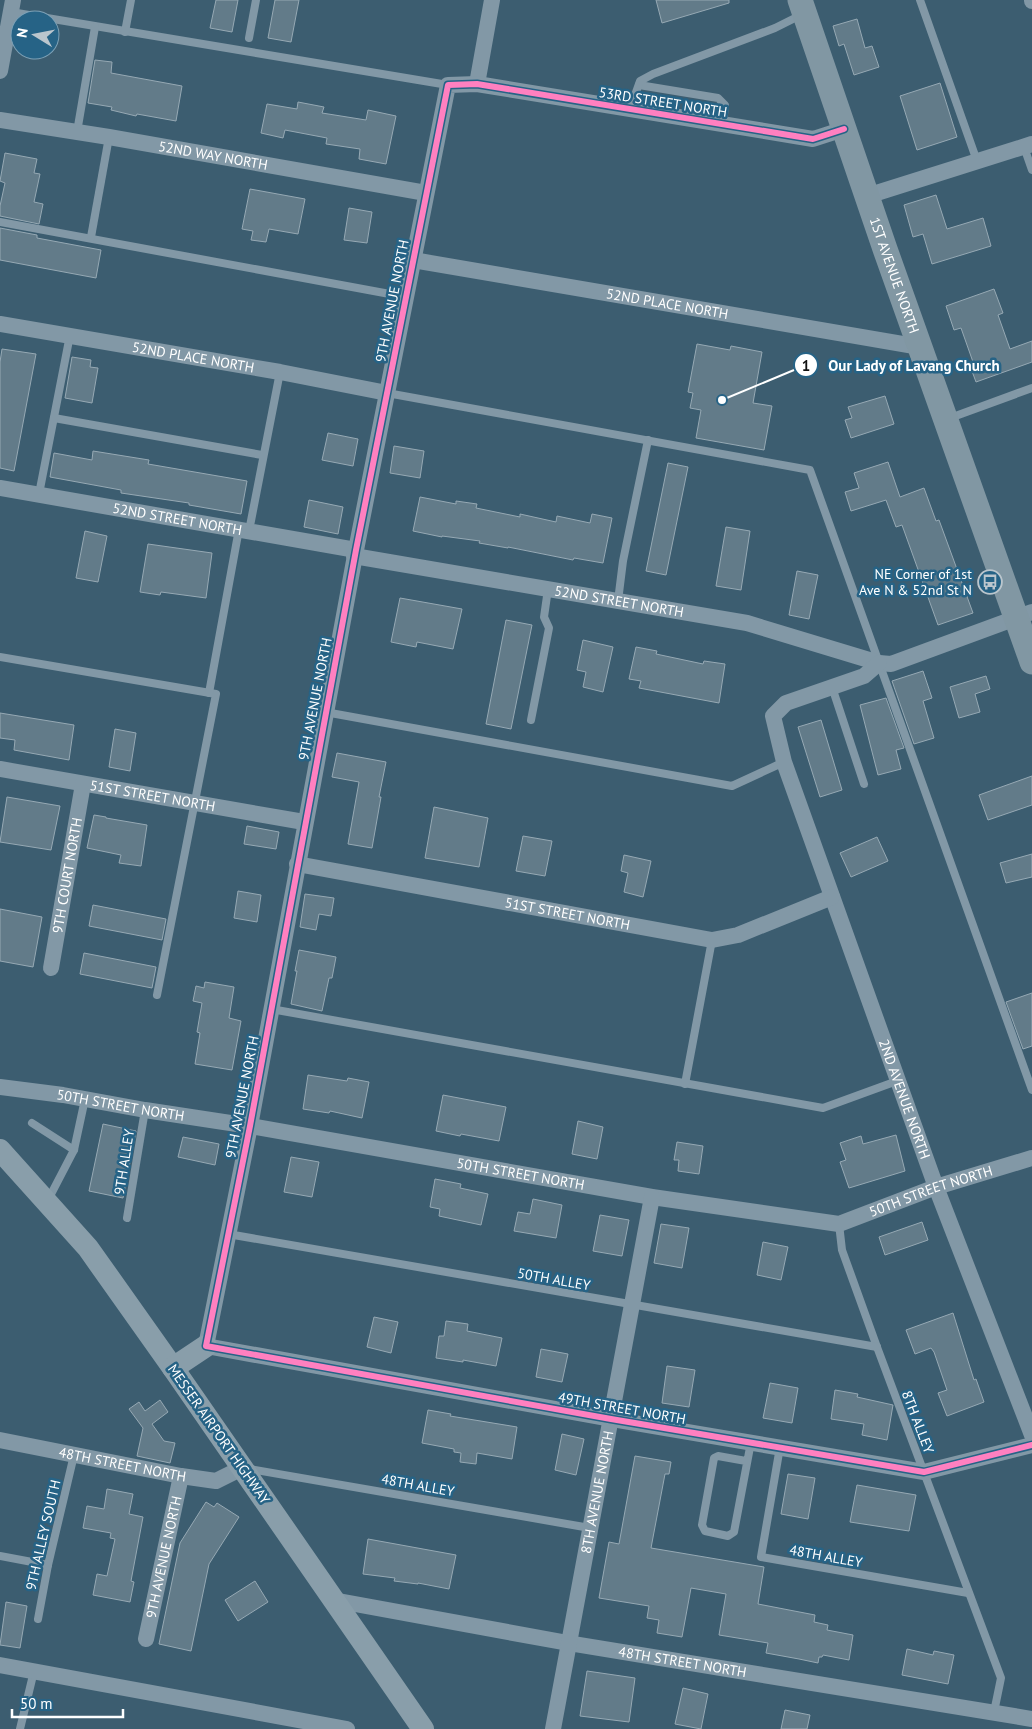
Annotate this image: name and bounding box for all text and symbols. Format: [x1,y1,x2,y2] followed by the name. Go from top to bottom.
[10,10,60,60] north arrow
[13,27,32,39] text: N
[598,83,728,121] street label: 53RD STREET NORTH
[157,137,269,174] street label: 52ND WAY NORTH
[866,215,923,336] street label: 1ST AVENUE NORTH
[371,238,413,364] street label: 9TH AVENUE NORTH
[605,284,730,323] street label: 52ND PLACE NORTH
[131,338,256,376] street label: 52ND PLACE NORTH
[793,350,1010,380] callout: Our Lady of Lavang Church
[802,356,810,375] text: 1
[828,356,1000,375] text: Our Lady of Lavang Church
[111,499,243,539] street label: 52ND STREET NORTH
[859,565,972,599] place label: NE Corner of 1st Ave N & 52nd St N
[977,569,1003,595] bus stop icon: NE Corner of 1st Ave N & 52nd St N
[553,581,685,621] street label: 52ND STREET NORTH
[294,636,336,762] street label: 9TH AVENUE NORTH
[89,776,217,815] street label: 51ST STREET NORTH
[48,816,86,935] street label: 9TH COURT NORTH
[503,893,632,934] street label: 51ST STREET NORTH
[221,1034,263,1160] street label: 9TH AVENUE NORTH
[875,1037,934,1161] street label: 2ND AVENUE NORTH
[56,1085,186,1125] street label: 50TH STREET NORTH
[110,1128,138,1196] street label: 9TH ALLEY
[455,1154,586,1194] street label: 50TH STREET NORTH
[867,1161,995,1221] street label: 50TH STREET NORTH
[516,1264,592,1294] street label: 50TH ALLEY
[164,1361,274,1507] street label: MESSER AIRPORT HIGHWAY
[557,1388,687,1428] street label: 49TH STREET NORTH
[898,1388,938,1456] street label: 8TH ALLEY
[577,1429,617,1555] street label: 8TH AVENUE NORTH
[57,1443,187,1486] street label: 48TH STREET NORTH
[380,1470,456,1500] street label: 48TH ALLEY
[22,1478,64,1592] street label: 9TH ALLEY SOUTH
[142,1494,186,1620] street label: 9TH AVENUE NORTH
[788,1541,864,1571] street label: 48TH ALLEY
[617,1642,748,1681] street label: 48TH STREET NORTH
[12,1686,124,1718] scale bar
[20,1694,53,1713] text: 50 m

